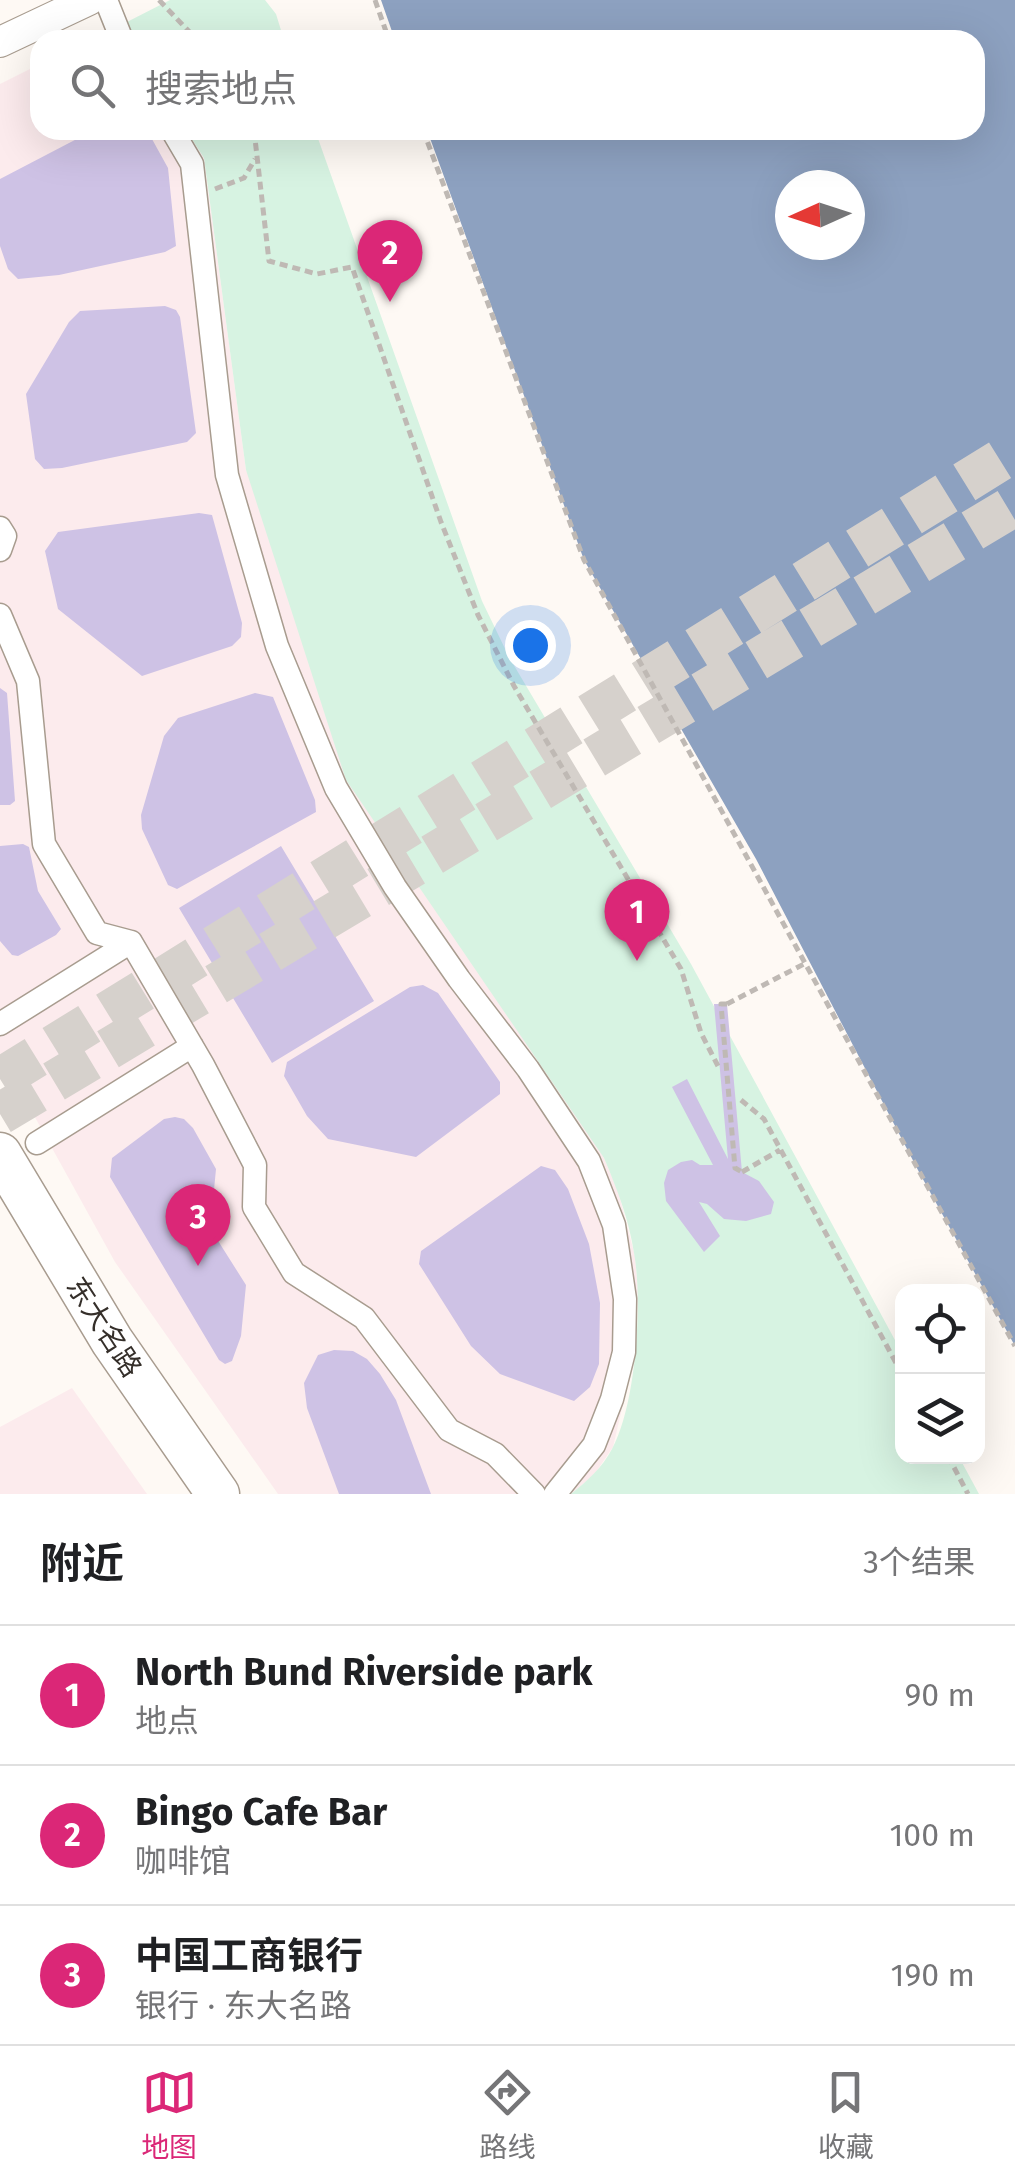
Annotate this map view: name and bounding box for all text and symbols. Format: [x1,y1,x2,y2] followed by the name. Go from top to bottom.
[30,30,985,140] search box
[65,58,120,113] icon: search
[145,66,297,112] text: 搜索地点
[775,170,865,260] north arrow
[358,220,422,302] pin: 2
[505,620,556,671] your location
[604,878,670,961] pin: 1
[166,1184,230,1266] pin: 3
[60,1271,148,1383] street label: 东大名路
[895,1284,985,1464] map controls
[895,1284,985,1374] button: locate
[895,1374,985,1464] button: layers
[40,1539,124,1589] text: 附近
[863,1543,975,1581] text: 3个结果
[135,1649,592,1695] text: North Bund Riverside park
[65,1676,80,1714] text: 1
[904,1676,975,1714] text: 90 m
[135,1702,199,1740] text: 地点
[135,1789,387,1835] text: Bingo Cafe Bar
[64,1816,81,1854] text: 2
[890,1816,975,1854] text: 100 m
[135,1842,231,1880] text: 咖啡馆
[135,1933,363,1979] text: 中国工商银行
[64,1956,81,1994] text: 3
[891,1956,975,1994] text: 190 m
[135,1987,352,2025] text: 银行 · 东大名路
[141,2065,197,2165] tab: 地图
[479,2065,536,2165] tab: 路线
[818,2065,874,2165] tab: 收藏

